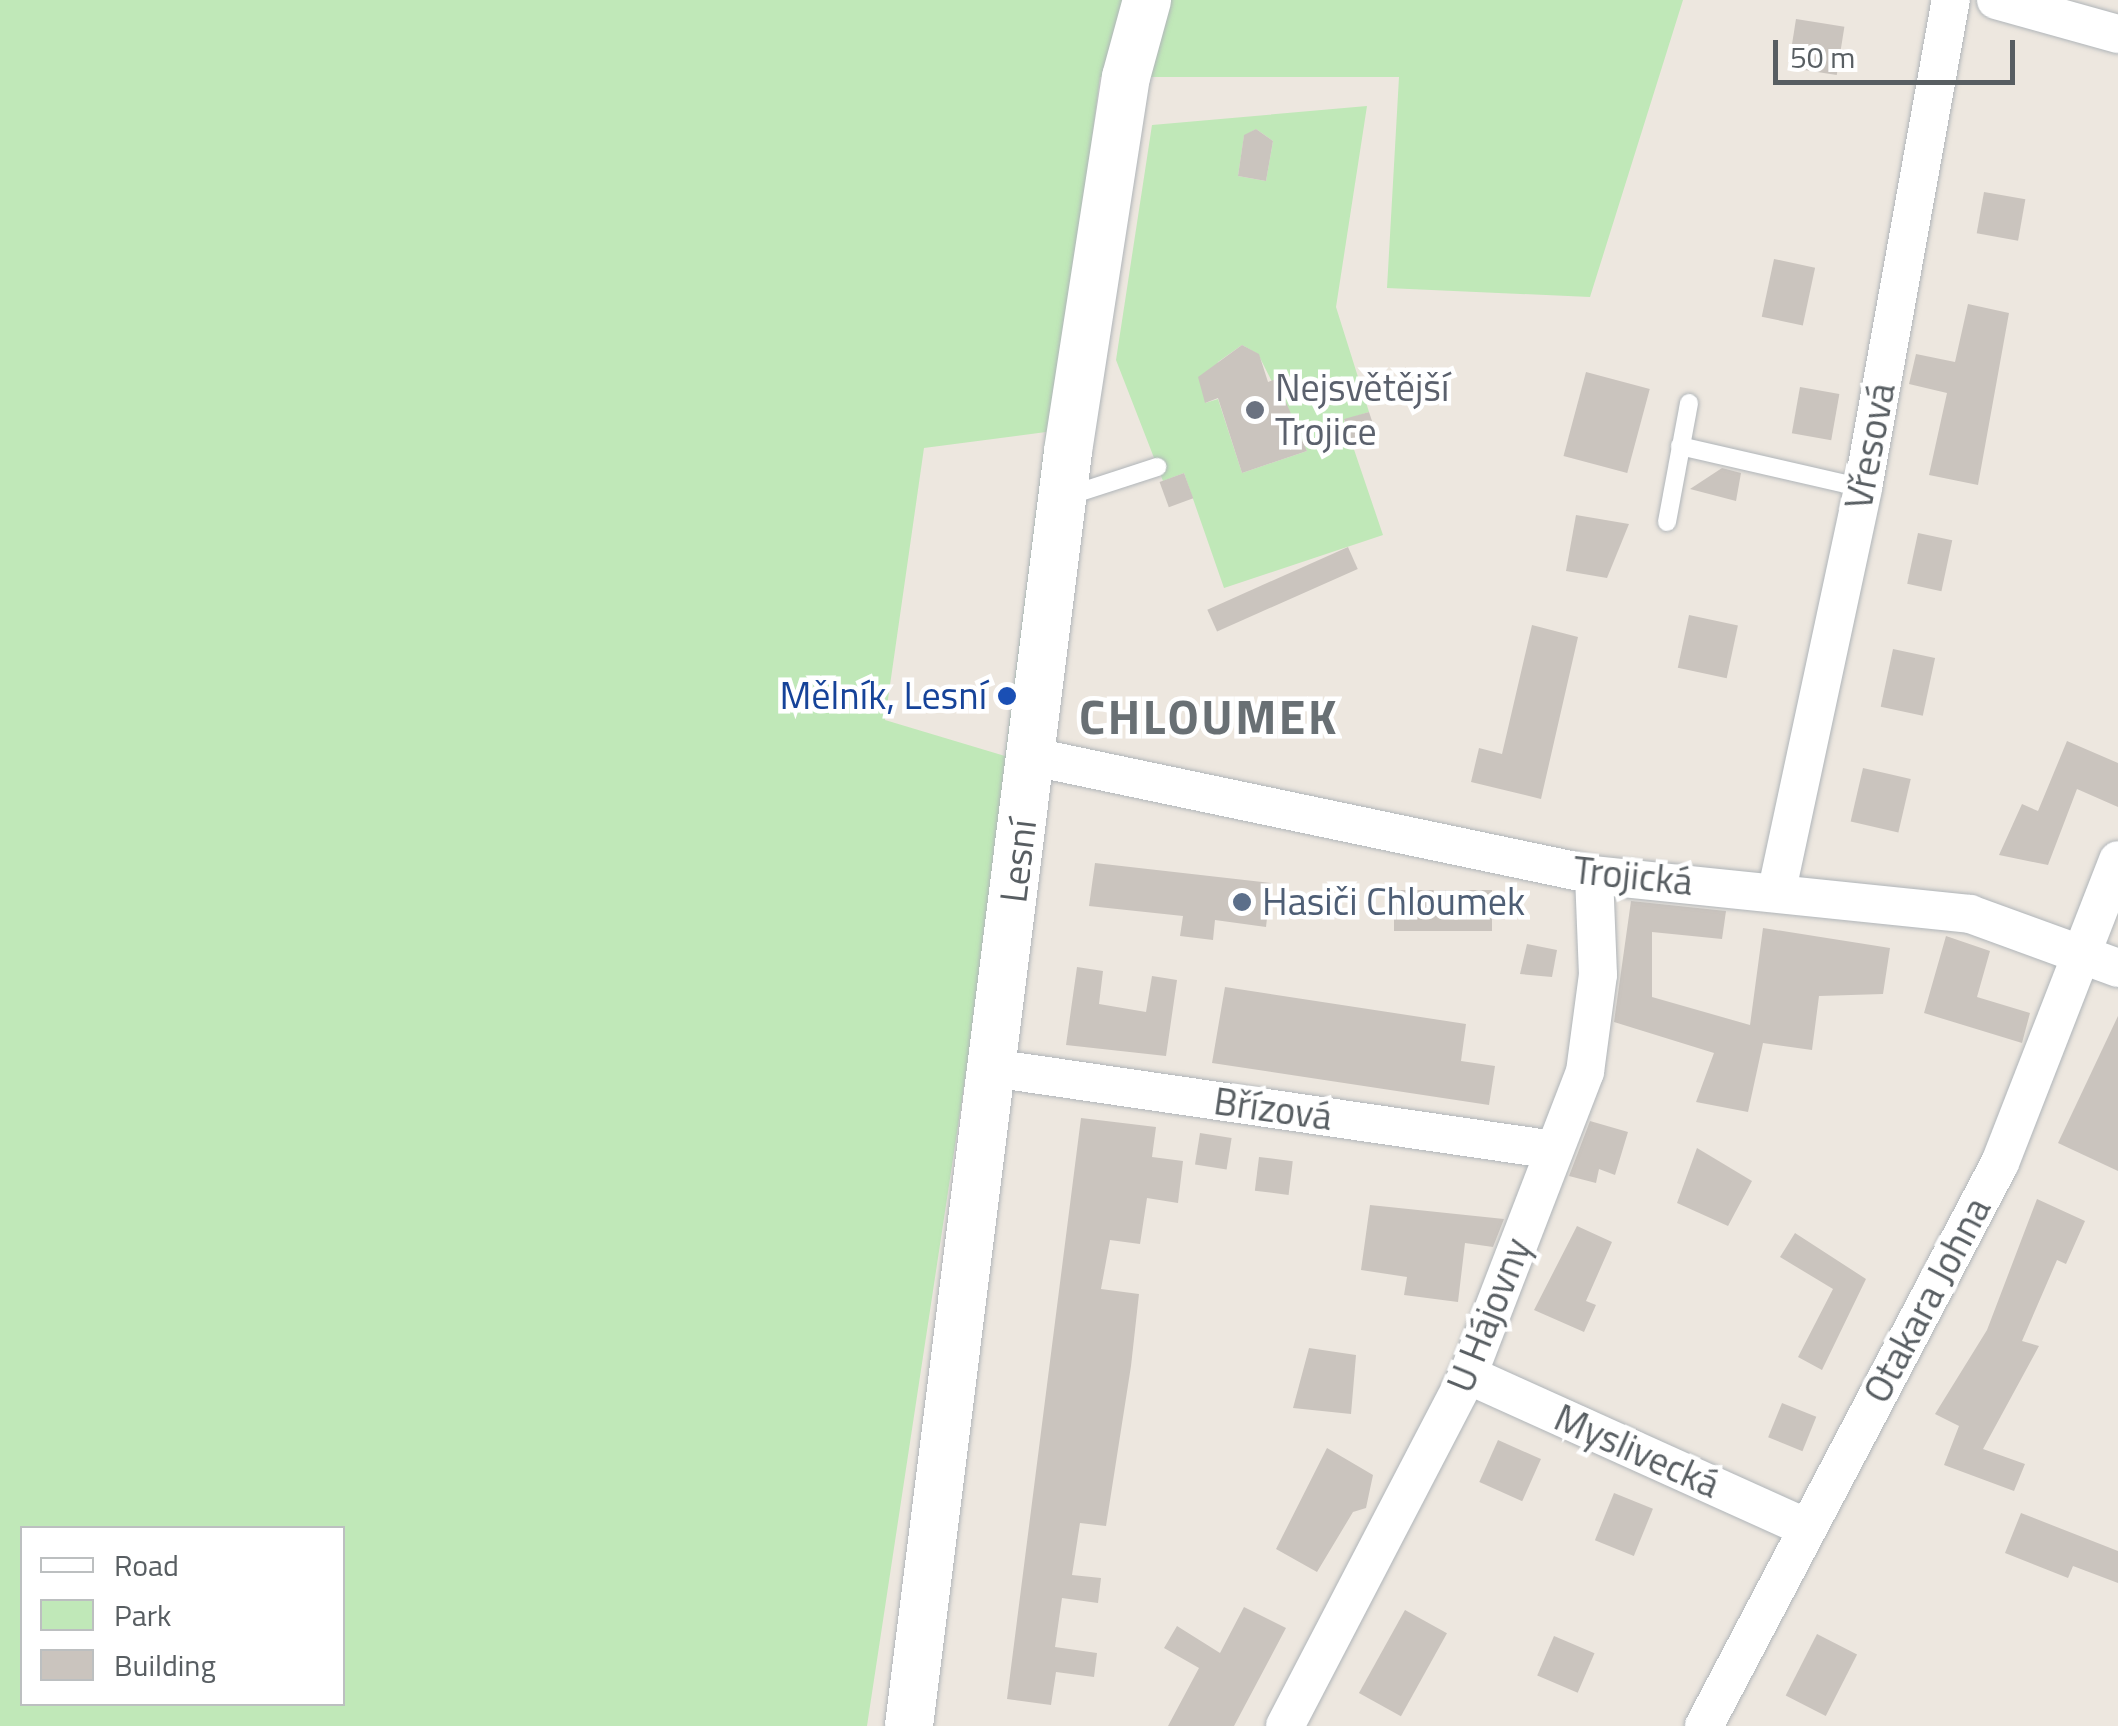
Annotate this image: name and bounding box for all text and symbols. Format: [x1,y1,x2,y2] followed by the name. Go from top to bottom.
[1778,20,2020,82] scale bar
[1790,34,1855,80] text: 50 m
[1275,365,1449,454] place label: Nejsvětější Trojice
[1835,379,1905,513] street label: Vřesová
[1244,399,1266,421] marker: Nejsvětější Trojice
[780,673,987,719] place label: Mělník, Lesní
[996,685,1018,707] marker: Mělník, Lesní
[1079,688,1339,746] district label: CHLOUMEK
[990,817,1046,905] street label: Lesní
[1571,847,1695,905] street label: Trojická
[1262,879,1525,925] place label: Hasiči Chloumek
[1231,891,1253,913] marker: Hasiči Chloumek
[1211,1078,1335,1140] street label: Břízová
[1854,1190,2000,1410] street label: Otakara Johna
[1437,1231,1541,1399] street label: U Hájovny
[1548,1394,1726,1508] street label: Myslivecká
[20,1526,345,1706] legend
[114,1542,179,1588] text: Road
[114,1592,171,1638] text: Park
[114,1642,216,1688] text: Building

